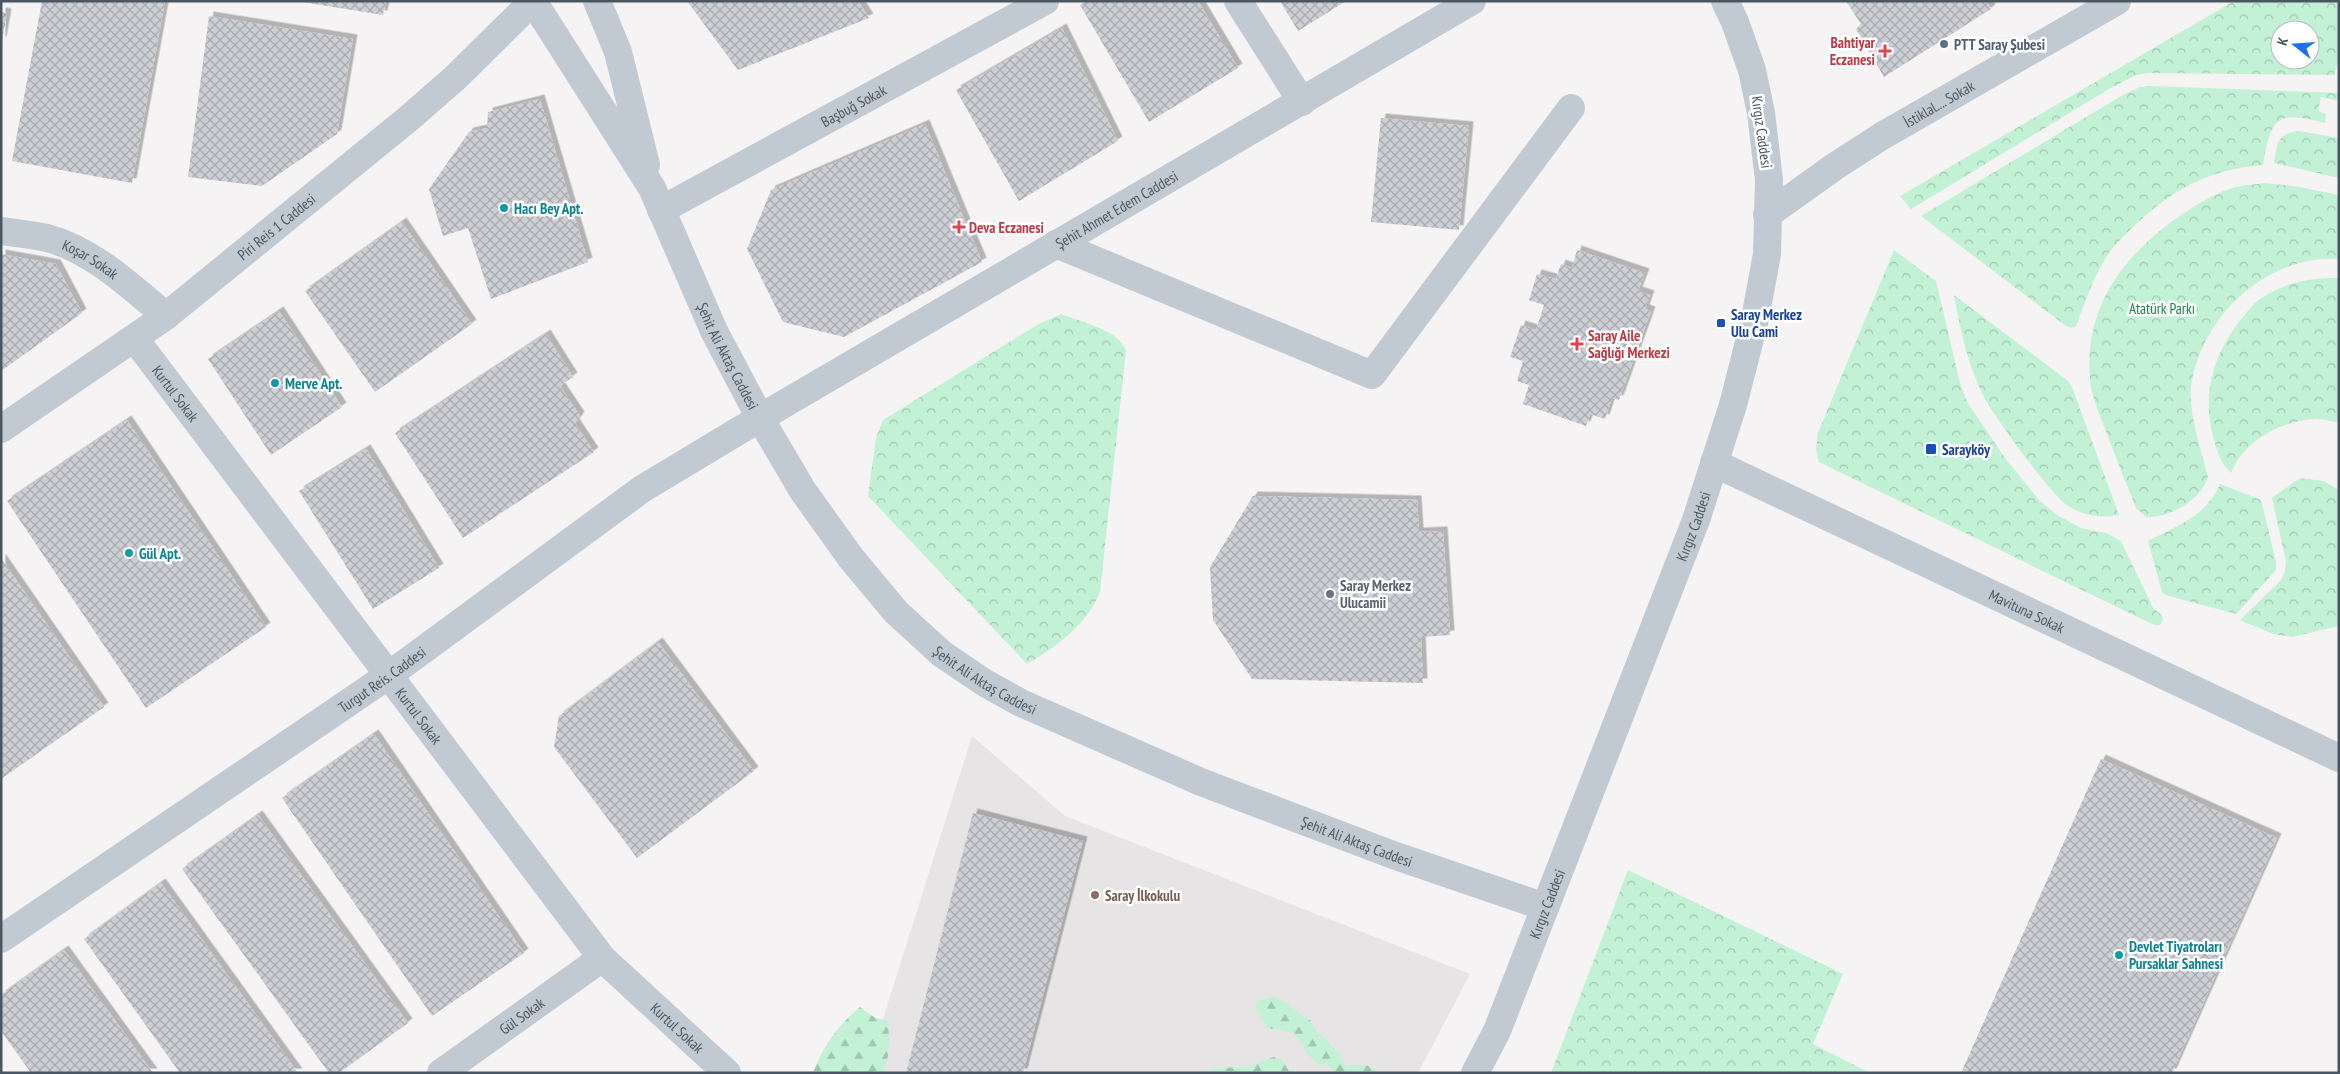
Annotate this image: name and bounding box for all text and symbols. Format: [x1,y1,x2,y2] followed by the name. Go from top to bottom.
[2270,20,2320,70] north arrow
[1830,33,1876,69] place label: Bahtiyar Eczanesi
[2273,34,2292,47] text: K
[1954,35,2045,54] place label: PTT Saray Şubesi
[1938,38,1950,50] marker: PTT Saray Şubesi
[1879,45,1891,57] marker: Bahtiyar Eczanesi
[1900,76,1978,131] street label: İstiklal.... Sokak
[817,80,889,131] street label: Başbuğ Sokak
[1748,95,1776,169] street label: Kırgız Caddesi
[1052,166,1181,253] street label: Şehit Ahmet Edem Caddesi
[233,189,319,264] street label: Piri Reis 1 Caddesi
[514,199,583,218] place label: Hacı Bey Apt.
[498,202,510,214] marker: Hacı Bey Apt.
[969,218,1044,237] place label: Deva Eczanesi
[953,221,965,233] marker: Deva Eczanesi
[60,235,123,283] street label: Koşar Sokak
[693,299,763,413] street label: Şehit Ali Aktaş Caddesi
[2129,299,2195,318] park label: Atatürk Parkı
[1731,305,1802,341] place label: Saray Merkez Ulu Cami
[1715,317,1727,329] marker: Saray Merkez Ulu Cami
[1588,326,1670,362] place label: Saray Aile Sağlığı Merkezi
[1570,337,1584,351] marker: Saray Aile Sağlığı Merkezi
[148,361,204,425] street label: Kurtul Sokak
[285,374,342,393] place label: Merve Apt.
[269,377,281,389] marker: Merve Apt.
[1942,440,1991,459] place label: Sarayköy
[1924,442,1938,456] marker: Sarayköy
[1671,489,1714,564] street label: Kırgız Caddesi
[139,544,181,563] place label: Gül Apt.
[123,547,135,559] marker: Gül Apt.
[1340,576,1411,612] place label: Saray Merkez Ulucamii
[1986,585,2068,637] street label: Mavituna Sokak
[1324,588,1336,600] marker: Saray Merkez Ulucamii
[929,641,1040,718] street label: Şehit Ali Aktaş Caddesi
[334,642,429,716] street label: Turgut Reis. Caddesi
[392,684,447,748] street label: Kurtul Sokak
[1298,811,1415,871] street label: Şehit Ali Aktaş Caddesi
[1524,866,1569,941] street label: Kırgız Caddesi
[1105,886,1180,905] place label: Saray İlkokulu
[1089,889,1101,901] marker: Saray İlkokulu
[2129,937,2223,973] place label: Devlet Tiyatroları Pursaklar Sahnesi
[2113,949,2125,961] marker: Devlet Tiyatroları Pursaklar Sahnesi
[495,993,548,1038] street label: Gül Sokak
[647,998,708,1057] street label: Kurtul Sokak

